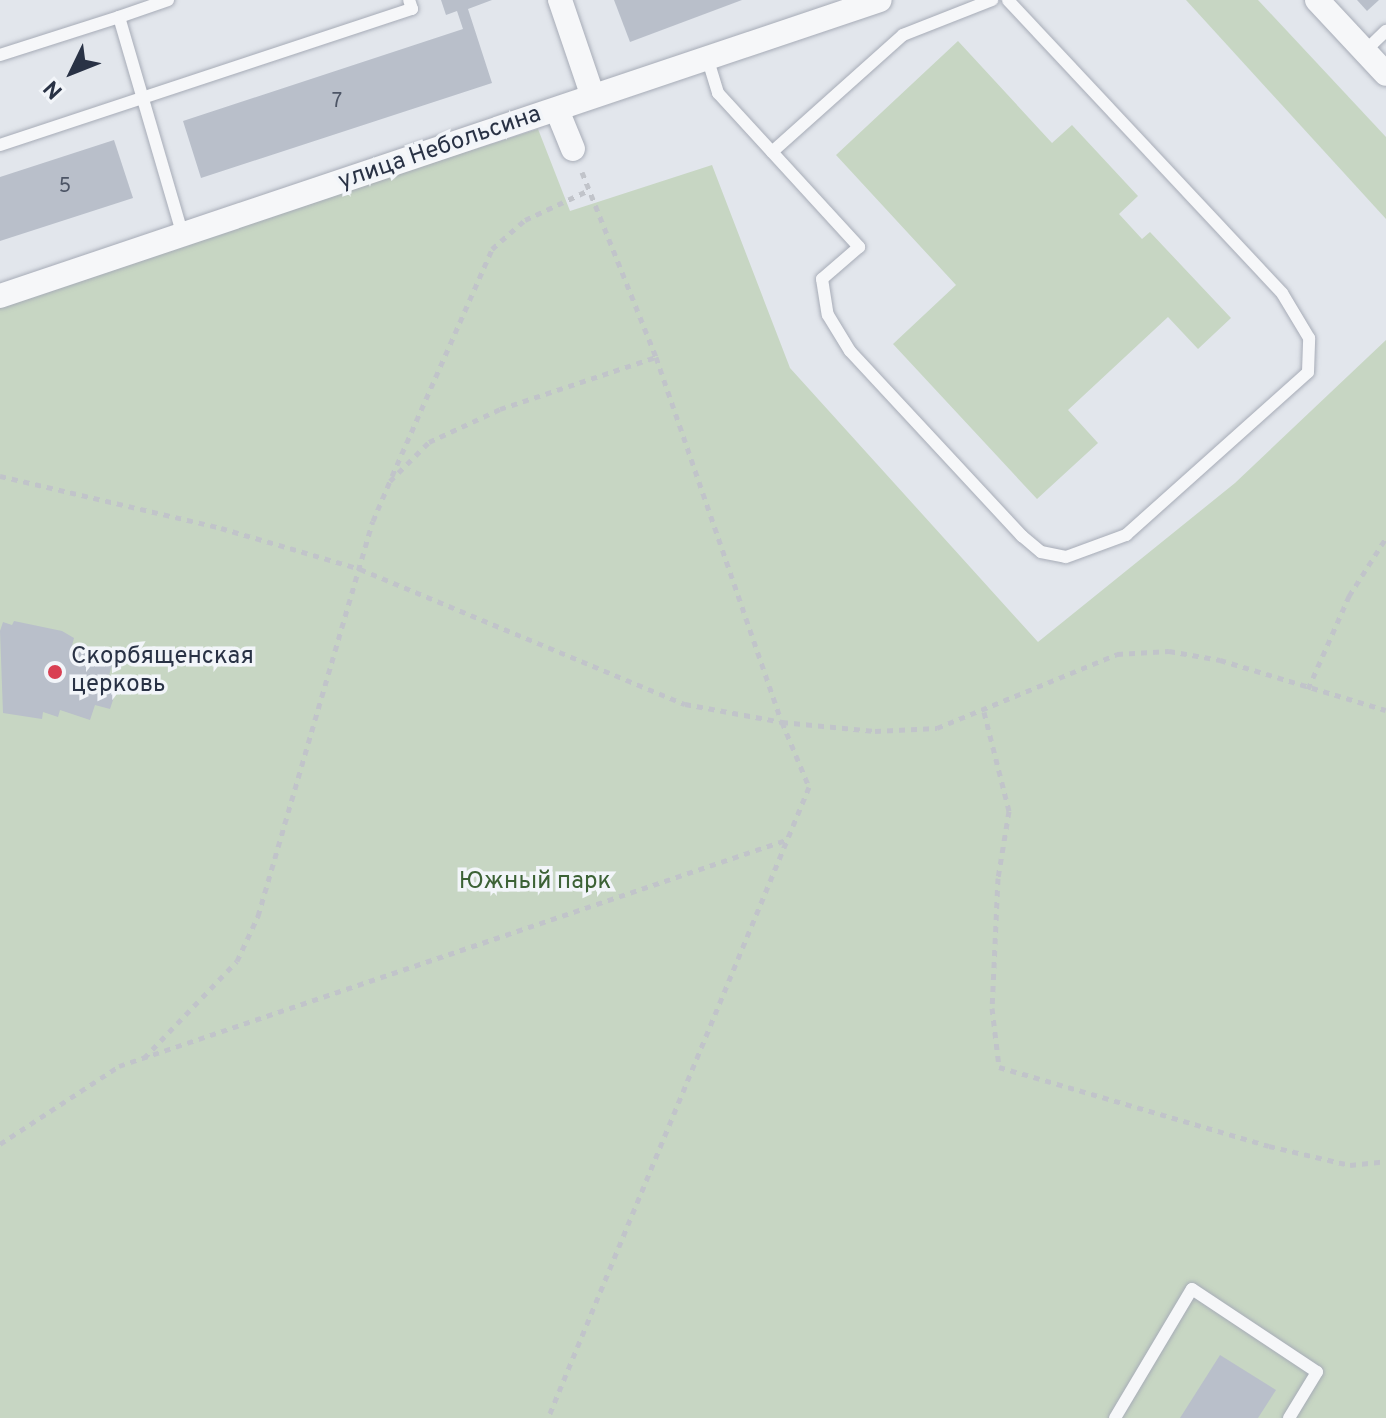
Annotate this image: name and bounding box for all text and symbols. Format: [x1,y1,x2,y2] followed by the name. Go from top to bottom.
[32,32,112,112] north arrow
[39,74,69,104] text: N
[332,90,342,114] house number: 7
[335,101,545,197] street label: улица Небольсина
[59,175,71,199] house number: 5
[71,644,254,700] place label: Скорбященская церковь
[46,663,64,681] marker: Скорбященская церковь
[459,869,611,897] park label: Южный парк

